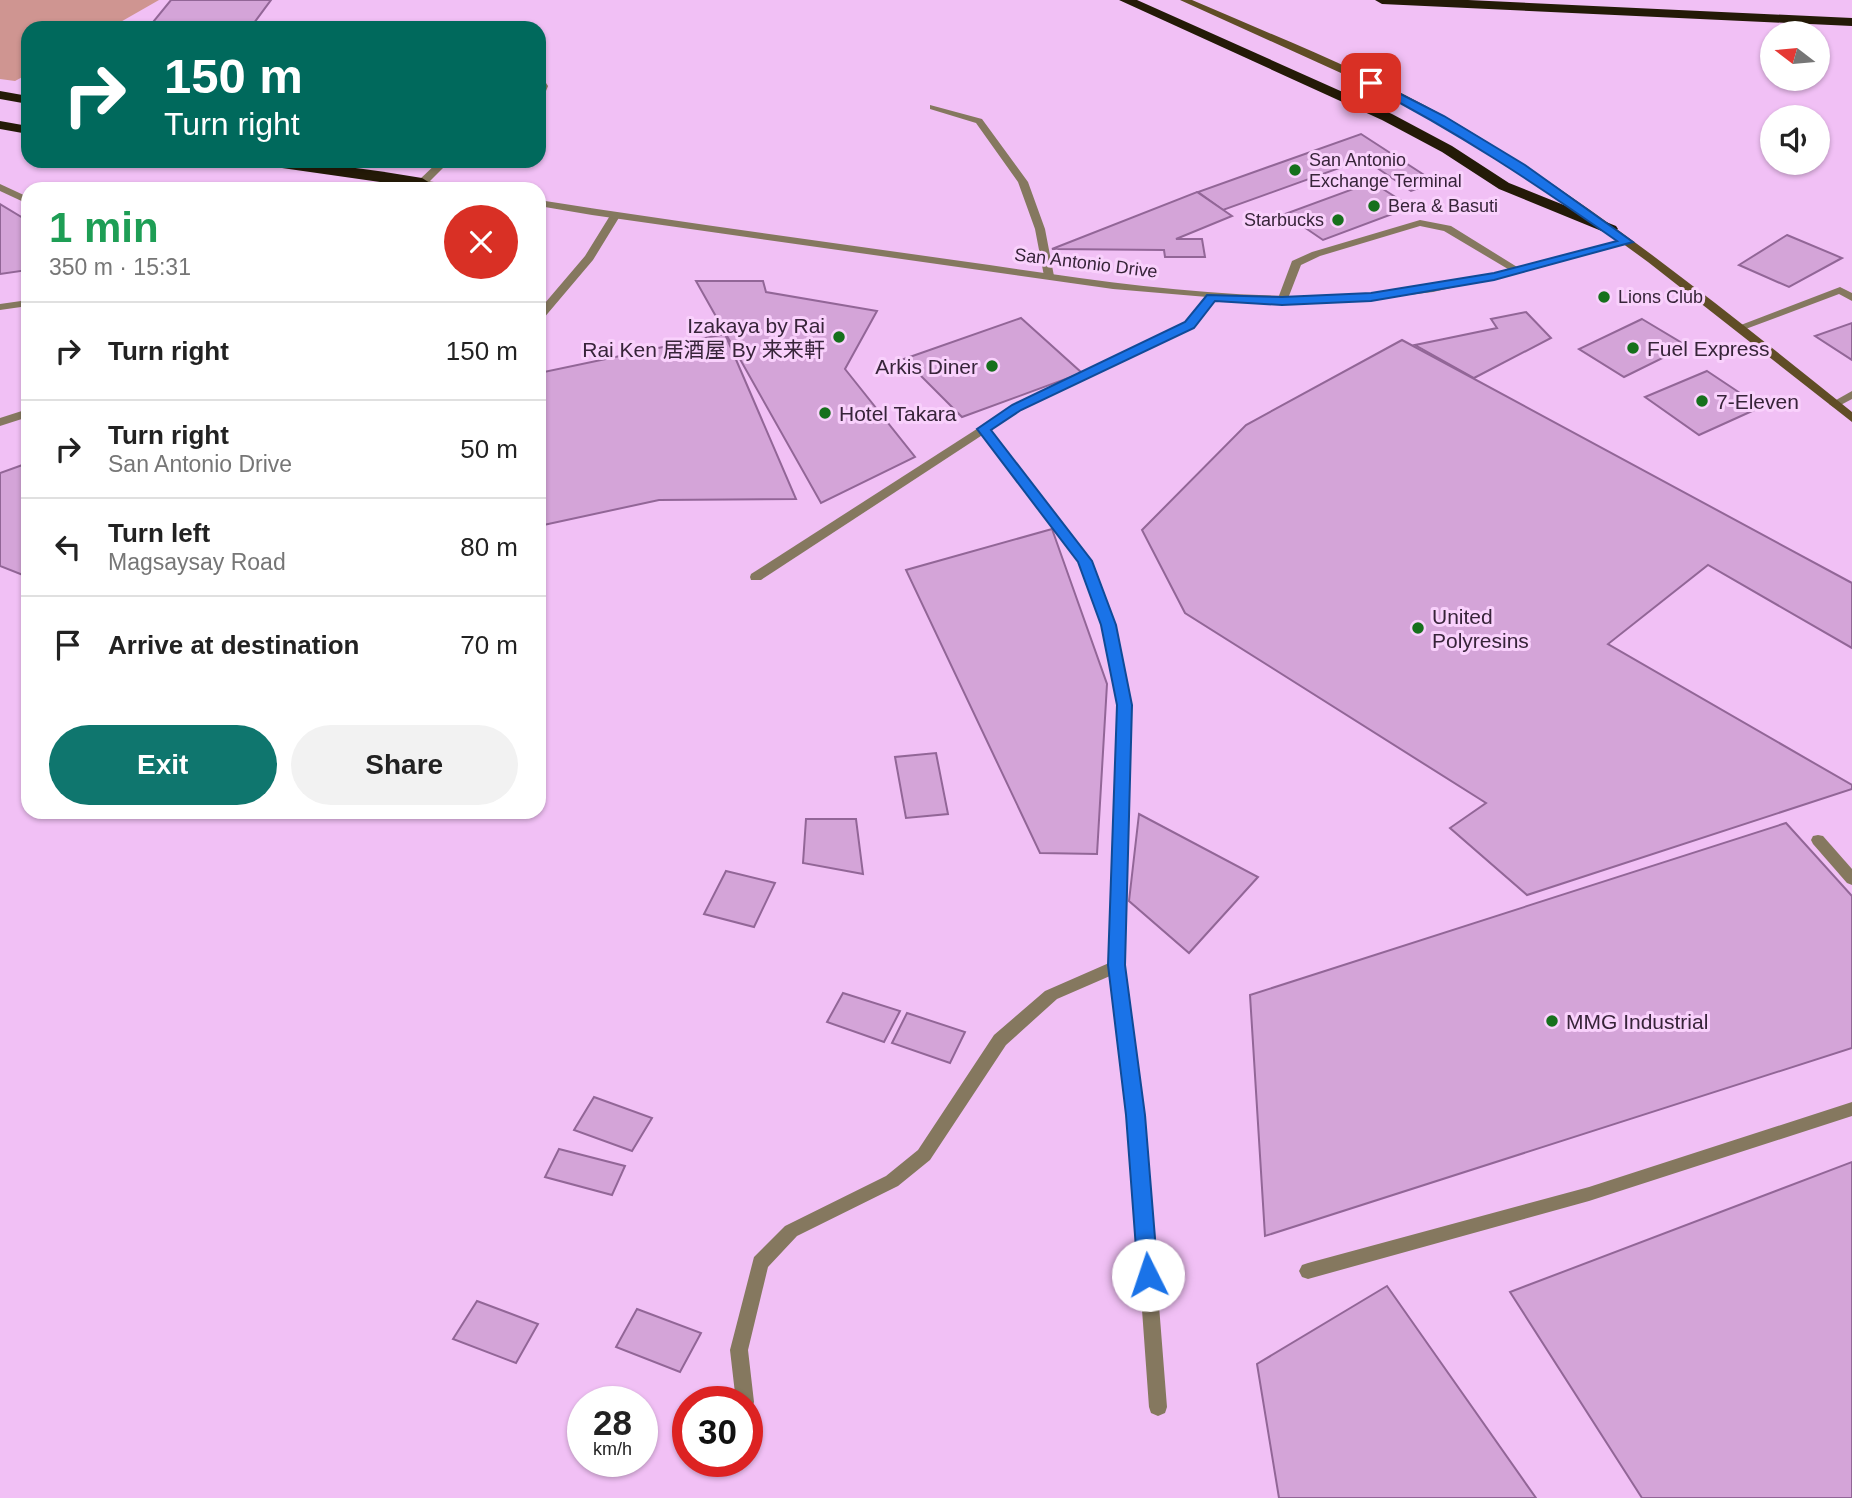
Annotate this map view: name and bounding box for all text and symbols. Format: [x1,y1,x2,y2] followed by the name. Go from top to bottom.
[1760,21,1830,91] north arrow
[1760,21,1830,175] map controls
[49,49,140,140] icon: right
[164,49,303,103] text: 150 m
[1341,53,1401,113] pin
[1352,64,1390,102] icon: arrive
[1760,105,1830,175] button: sound
[164,106,300,142] text: Turn right
[1309,150,1462,191] place label: San Antonio Exchange Terminal
[1287,162,1303,178] marker: San Antonio Exchange Terminal
[1388,196,1498,216] place label: Bera & Basuti
[1366,198,1382,214] marker: Bera & Basuti
[49,204,159,251] text: 1 min
[444,205,518,279] button: close
[1244,210,1324,230] place label: Starbucks
[1330,212,1346,228] marker: Starbucks
[1013,244,1159,282] street label: San Antonio Drive
[49,254,191,280] text: 350 m · 15:31
[1618,287,1703,307] place label: Lions Club
[1596,289,1612,305] marker: Lions Club
[582,314,825,361] place label: Izakaya by Rai Rai Ken 居酒屋 By 来来軒
[831,329,847,345] marker: Izakaya by Rai Rai Ken 居酒屋 By 来来軒
[49,332,87,370] icon: right
[108,336,229,366] text: Turn right
[446,336,518,366] text: 150 m
[1647,337,1770,360] place label: Fuel Express
[1625,340,1641,356] marker: Fuel Express
[875,355,978,378] place label: Arkis Diner
[984,358,1000,374] marker: Arkis Diner
[1716,390,1799,413] place label: 7-Eleven
[1694,393,1710,409] marker: 7-Eleven
[839,402,957,425] place label: Hotel Takara
[817,405,833,421] marker: Hotel Takara
[108,420,229,450] text: Turn right
[49,430,87,468] icon: right
[460,434,518,464] text: 50 m
[108,451,292,477] text: San Antonio Drive
[108,518,210,548] text: Turn left
[49,528,87,566] icon: left
[460,532,518,562] text: 80 m
[108,549,286,575] text: Magsaysay Road
[1432,605,1529,652] place label: United Polyresins
[1410,620,1426,636] marker: United Polyresins
[49,626,87,664] icon: arrive
[108,630,359,660] text: Arrive at destination
[460,630,518,660] text: 70 m
[49,725,277,805] button: Exit
[291,725,518,805] button: Share
[1566,1010,1708,1033] place label: MMG Industrial
[1544,1013,1560,1029] marker: MMG Industrial
[1111,1238,1185,1312] position arrow
[672,1386,763,1477] speed limit sign: 30
[593,1403,632,1442] text: 28
[593,1439,632,1459] text: km/h

